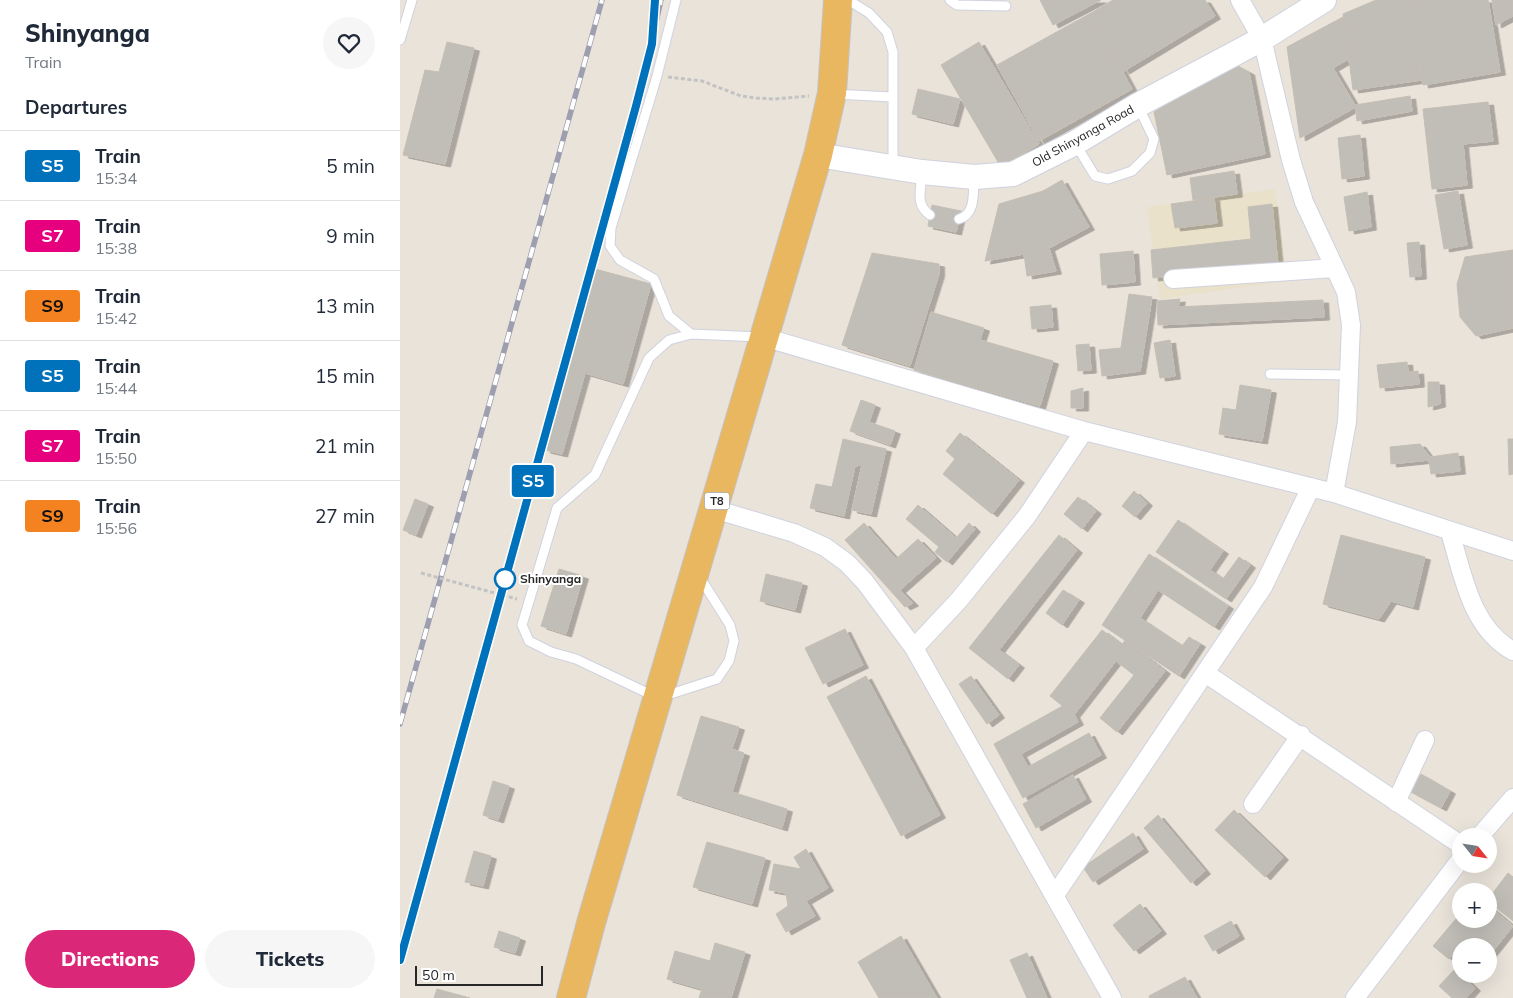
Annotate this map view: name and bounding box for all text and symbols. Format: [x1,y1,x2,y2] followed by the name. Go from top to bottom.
[323,17,375,69] button: heart
[25,18,150,48] text: Shinyanga
[25,52,62,72] text: Train
[25,95,127,119] text: Departures
[1029,101,1136,170] street label: Old Shinyanga Road
[95,144,141,168] text: Train
[41,154,64,177] text: S5
[326,154,375,178] text: 5 min
[95,168,137,188] text: 15:34
[95,214,141,238] text: Train
[41,224,64,247] text: S7
[326,224,375,248] text: 9 min
[95,238,137,258] text: 15:38
[95,284,141,308] text: Train
[41,294,64,317] text: S9
[315,294,375,318] text: 13 min
[95,308,137,328] text: 15:42
[95,354,141,378] text: Train
[41,364,64,387] text: S5
[315,364,375,388] text: 15 min
[95,378,137,398] text: 15:44
[95,424,141,448] text: Train
[41,434,64,457] text: S7
[315,434,375,458] text: 21 min
[95,448,137,468] text: 15:50
[510,465,556,497] line badge: S5
[522,469,544,492] text: S5
[704,492,730,510] road number: T8
[95,494,141,518] text: Train
[41,504,64,527] text: S9
[315,504,375,528] text: 27 min
[95,518,137,538] text: 15:56
[494,568,516,590] marker: Shinyanga
[520,571,581,586] place label: Shinyanga
[1452,828,1498,872] north arrow
[1452,828,1497,983] map controls
[1452,883,1497,928] button: +
[25,930,195,988] button: Directions
[205,930,375,988] button: Tickets
[1452,938,1497,983] button: −
[415,963,542,986] scale bar
[422,966,455,984] text: 50 m

